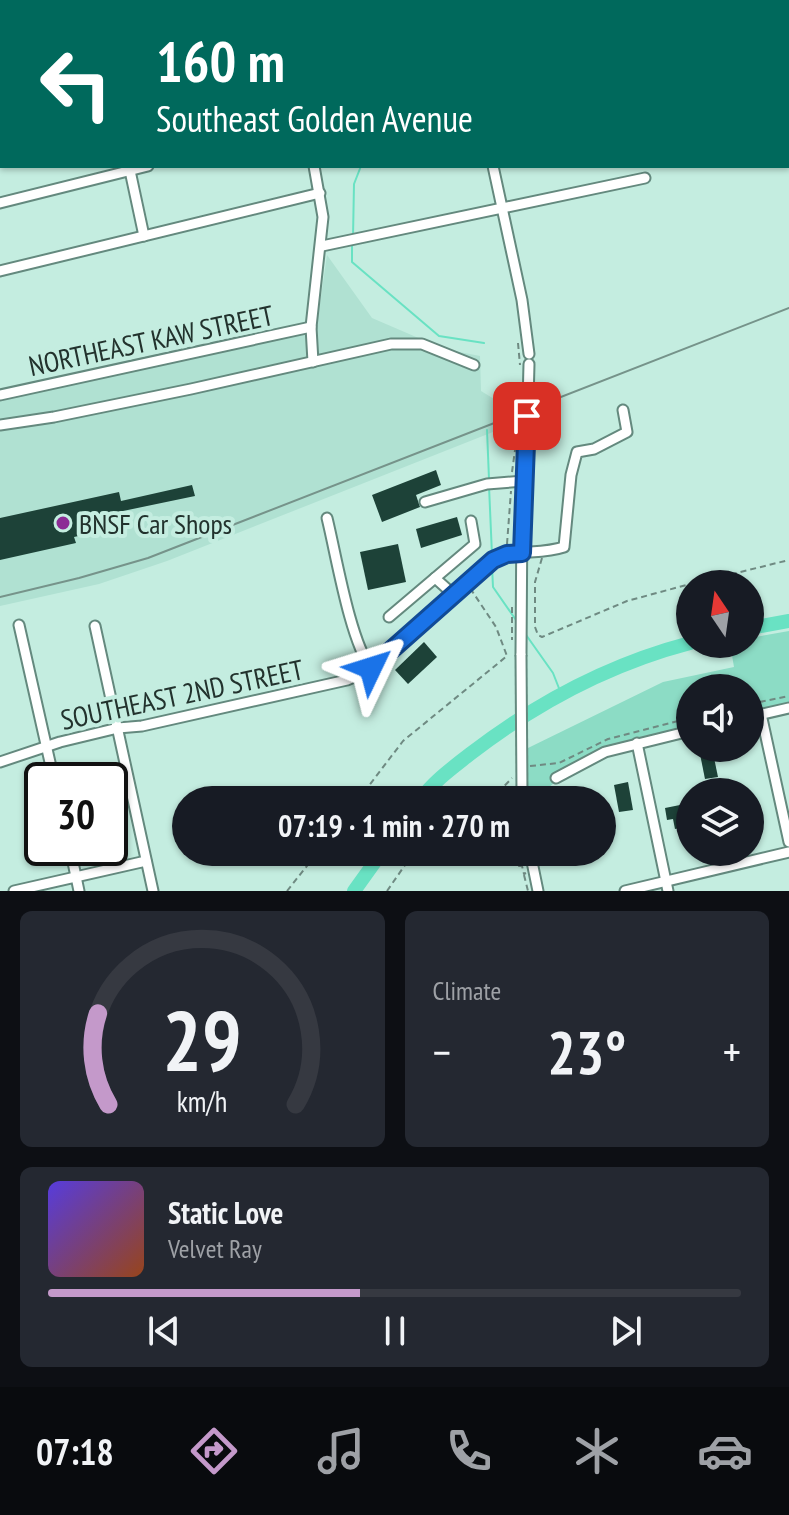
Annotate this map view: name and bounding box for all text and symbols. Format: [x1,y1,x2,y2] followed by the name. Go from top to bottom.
[156,25,285,97] text: 160 m
[24,32,128,136] icon: left
[156,95,473,142] text: Southeast Golden Avenue
[25,296,277,384] street label: NORTHEAST KAW STREET
[493,382,561,450] pin
[505,394,549,438] icon: arrive
[79,505,232,542] place label: BNSF Car Shops
[54,514,72,532] marker: BNSF Car Shops
[676,570,764,658] north arrow
[676,570,764,866] map controls
[329,626,413,710] position arrow
[57,650,307,738] street label: SOUTHEAST 2ND STREET
[676,674,764,762] button: sound
[24,762,128,866] speed limit sign: 30
[676,778,764,866] button: layers
[278,806,510,845] text: 07:19 · 1 min · 270 m
[433,974,501,1007] text: Climate
[162,986,242,1094] text: 29
[547,1013,626,1091] text: 23°
[433,1023,451,1080] text: −
[723,1023,741,1080] text: +
[177,1083,228,1120] text: km/h
[168,1193,283,1232] text: Static Love
[168,1232,262,1265] text: Velvet Ray
[142,1309,186,1353] icon: previous
[373,1309,417,1353] icon: pause
[604,1309,648,1353] icon: next
[186,1423,242,1479] icon: directions
[313,1423,369,1479] icon: music
[441,1423,497,1479] icon: phone
[569,1423,625,1479] icon: climate
[697,1423,753,1479] icon: car
[36,1428,114,1475] text: 07:18

